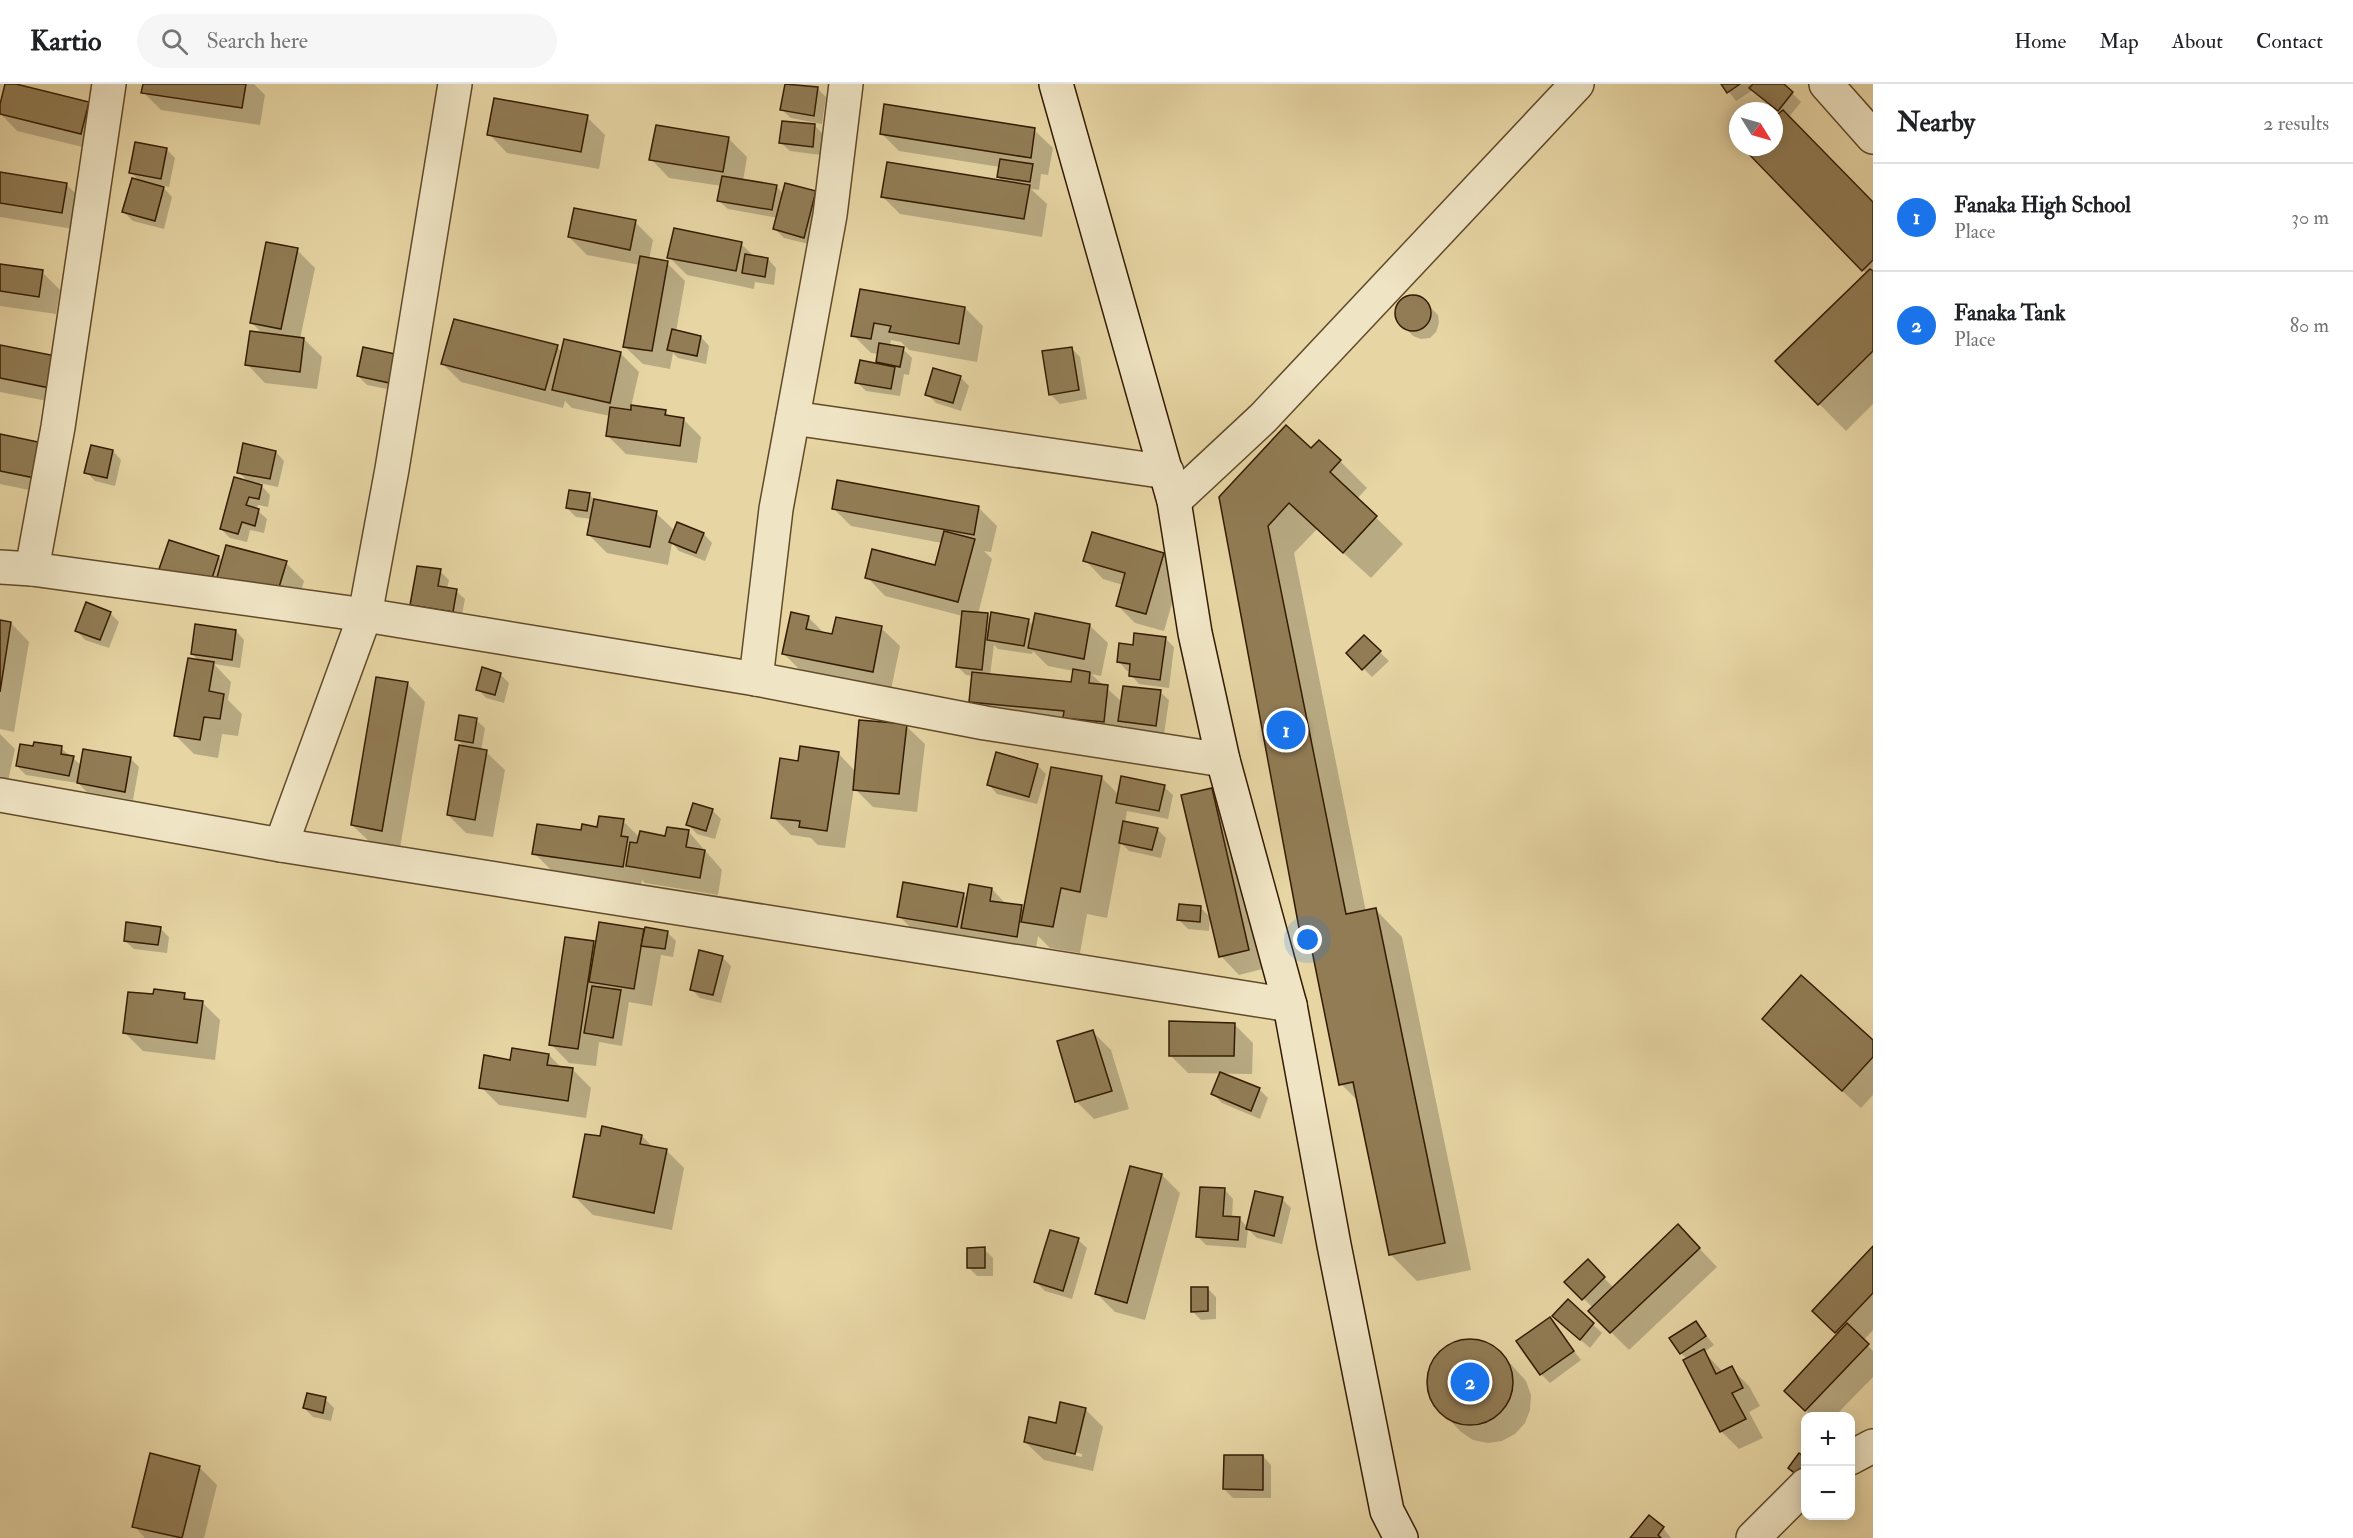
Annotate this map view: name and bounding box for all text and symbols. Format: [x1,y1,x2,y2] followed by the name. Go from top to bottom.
[137,14,557,68] search box
[30,24,101,59] text: Kartio
[158,25,191,58] icon: search
[206,27,308,55] text: Search here
[2014,28,2066,55] text: Home
[2099,28,2139,55] text: Map
[2172,28,2223,55] text: About
[2256,28,2323,55] text: Contact
[1729,102,1783,156] north arrow
[1897,107,1975,139] text: Nearby
[2263,111,2329,136] text: 2 results
[1954,191,2131,219] text: Fanaka High School
[1913,205,1920,230] text: 1
[2291,205,2329,230] text: 30 m
[1954,219,1995,244] text: Place
[1954,299,2065,327] text: Fanaka Tank
[1911,313,1922,338] text: 2
[2290,313,2329,338] text: 80 m
[1954,327,1995,352] text: Place
[1266,708,1306,752] pin: 1
[1293,925,1322,954] your location
[1450,1360,1490,1404] pin: 2
[1801,1412,1855,1520] map controls
[1801,1412,1855,1466] button: +
[1801,1466,1855,1520] button: −

